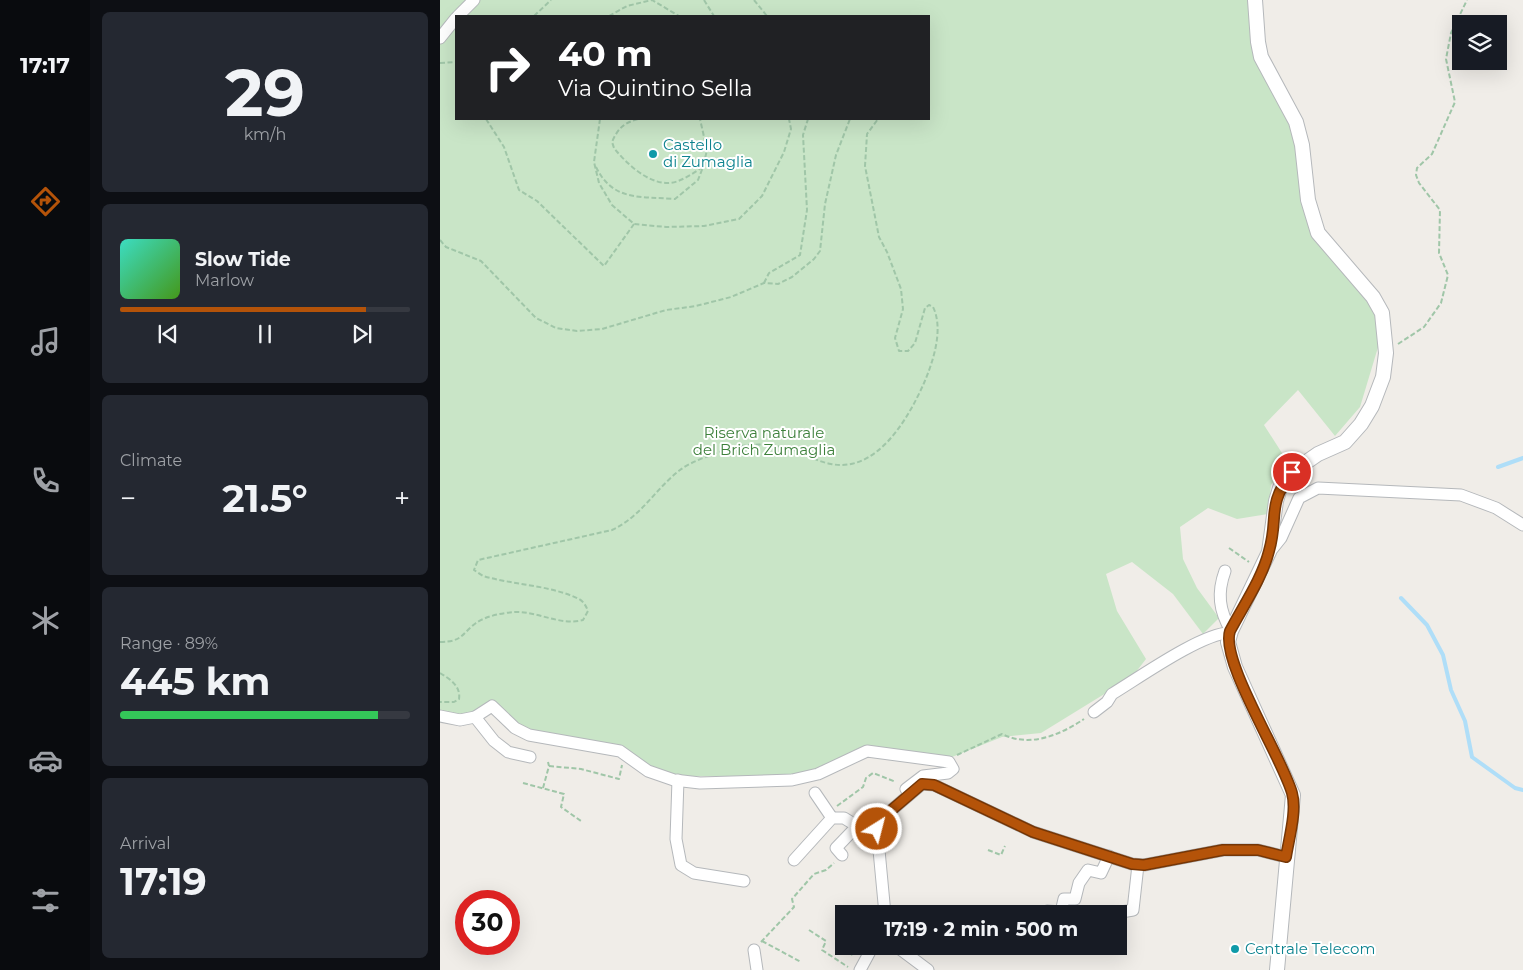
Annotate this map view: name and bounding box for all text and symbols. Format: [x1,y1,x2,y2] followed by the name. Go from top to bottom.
[1452,15,1507,70] map controls
[1452,15,1507,70] button: layers
[558,32,653,75] text: 40 m
[475,35,540,100] icon: right
[20,52,70,79] text: 17:17
[225,53,305,132] text: 29
[558,75,753,102] text: Via Quintino Sella
[244,125,286,144] text: km/h
[663,135,753,171] place label: Castello di Zumaglia
[647,148,659,160] marker: Castello di Zumaglia
[28,184,63,219] icon: directions
[195,248,291,271] text: Slow Tide
[195,271,254,290] text: Marlow
[154,320,182,348] icon: previous
[251,320,279,348] icon: pause
[348,320,376,348] icon: next
[28,324,63,359] icon: music
[693,423,835,459] park label: Riserva naturale del Brich Zumaglia
[120,451,182,470] text: Climate
[1271,451,1313,493] pin
[1278,458,1306,486] icon: arrive
[28,463,63,498] icon: phone
[222,475,308,522] text: 21.5°
[120,481,136,515] text: −
[394,481,410,515] text: +
[28,603,63,638] icon: climate
[120,634,218,653] text: Range · 89%
[120,658,270,705] text: 445 km
[28,743,63,778] icon: car
[850,802,902,854] position arrow
[120,834,170,853] text: Arrival
[120,858,207,905] text: 17:19
[28,883,63,918] icon: filters
[455,890,520,955] speed limit sign: 30
[884,918,1078,941] text: 17:19 · 2 min · 500 m
[1245,939,1375,958] place label: Centrale Telecom
[1229,943,1241,955] marker: Centrale Telecom

